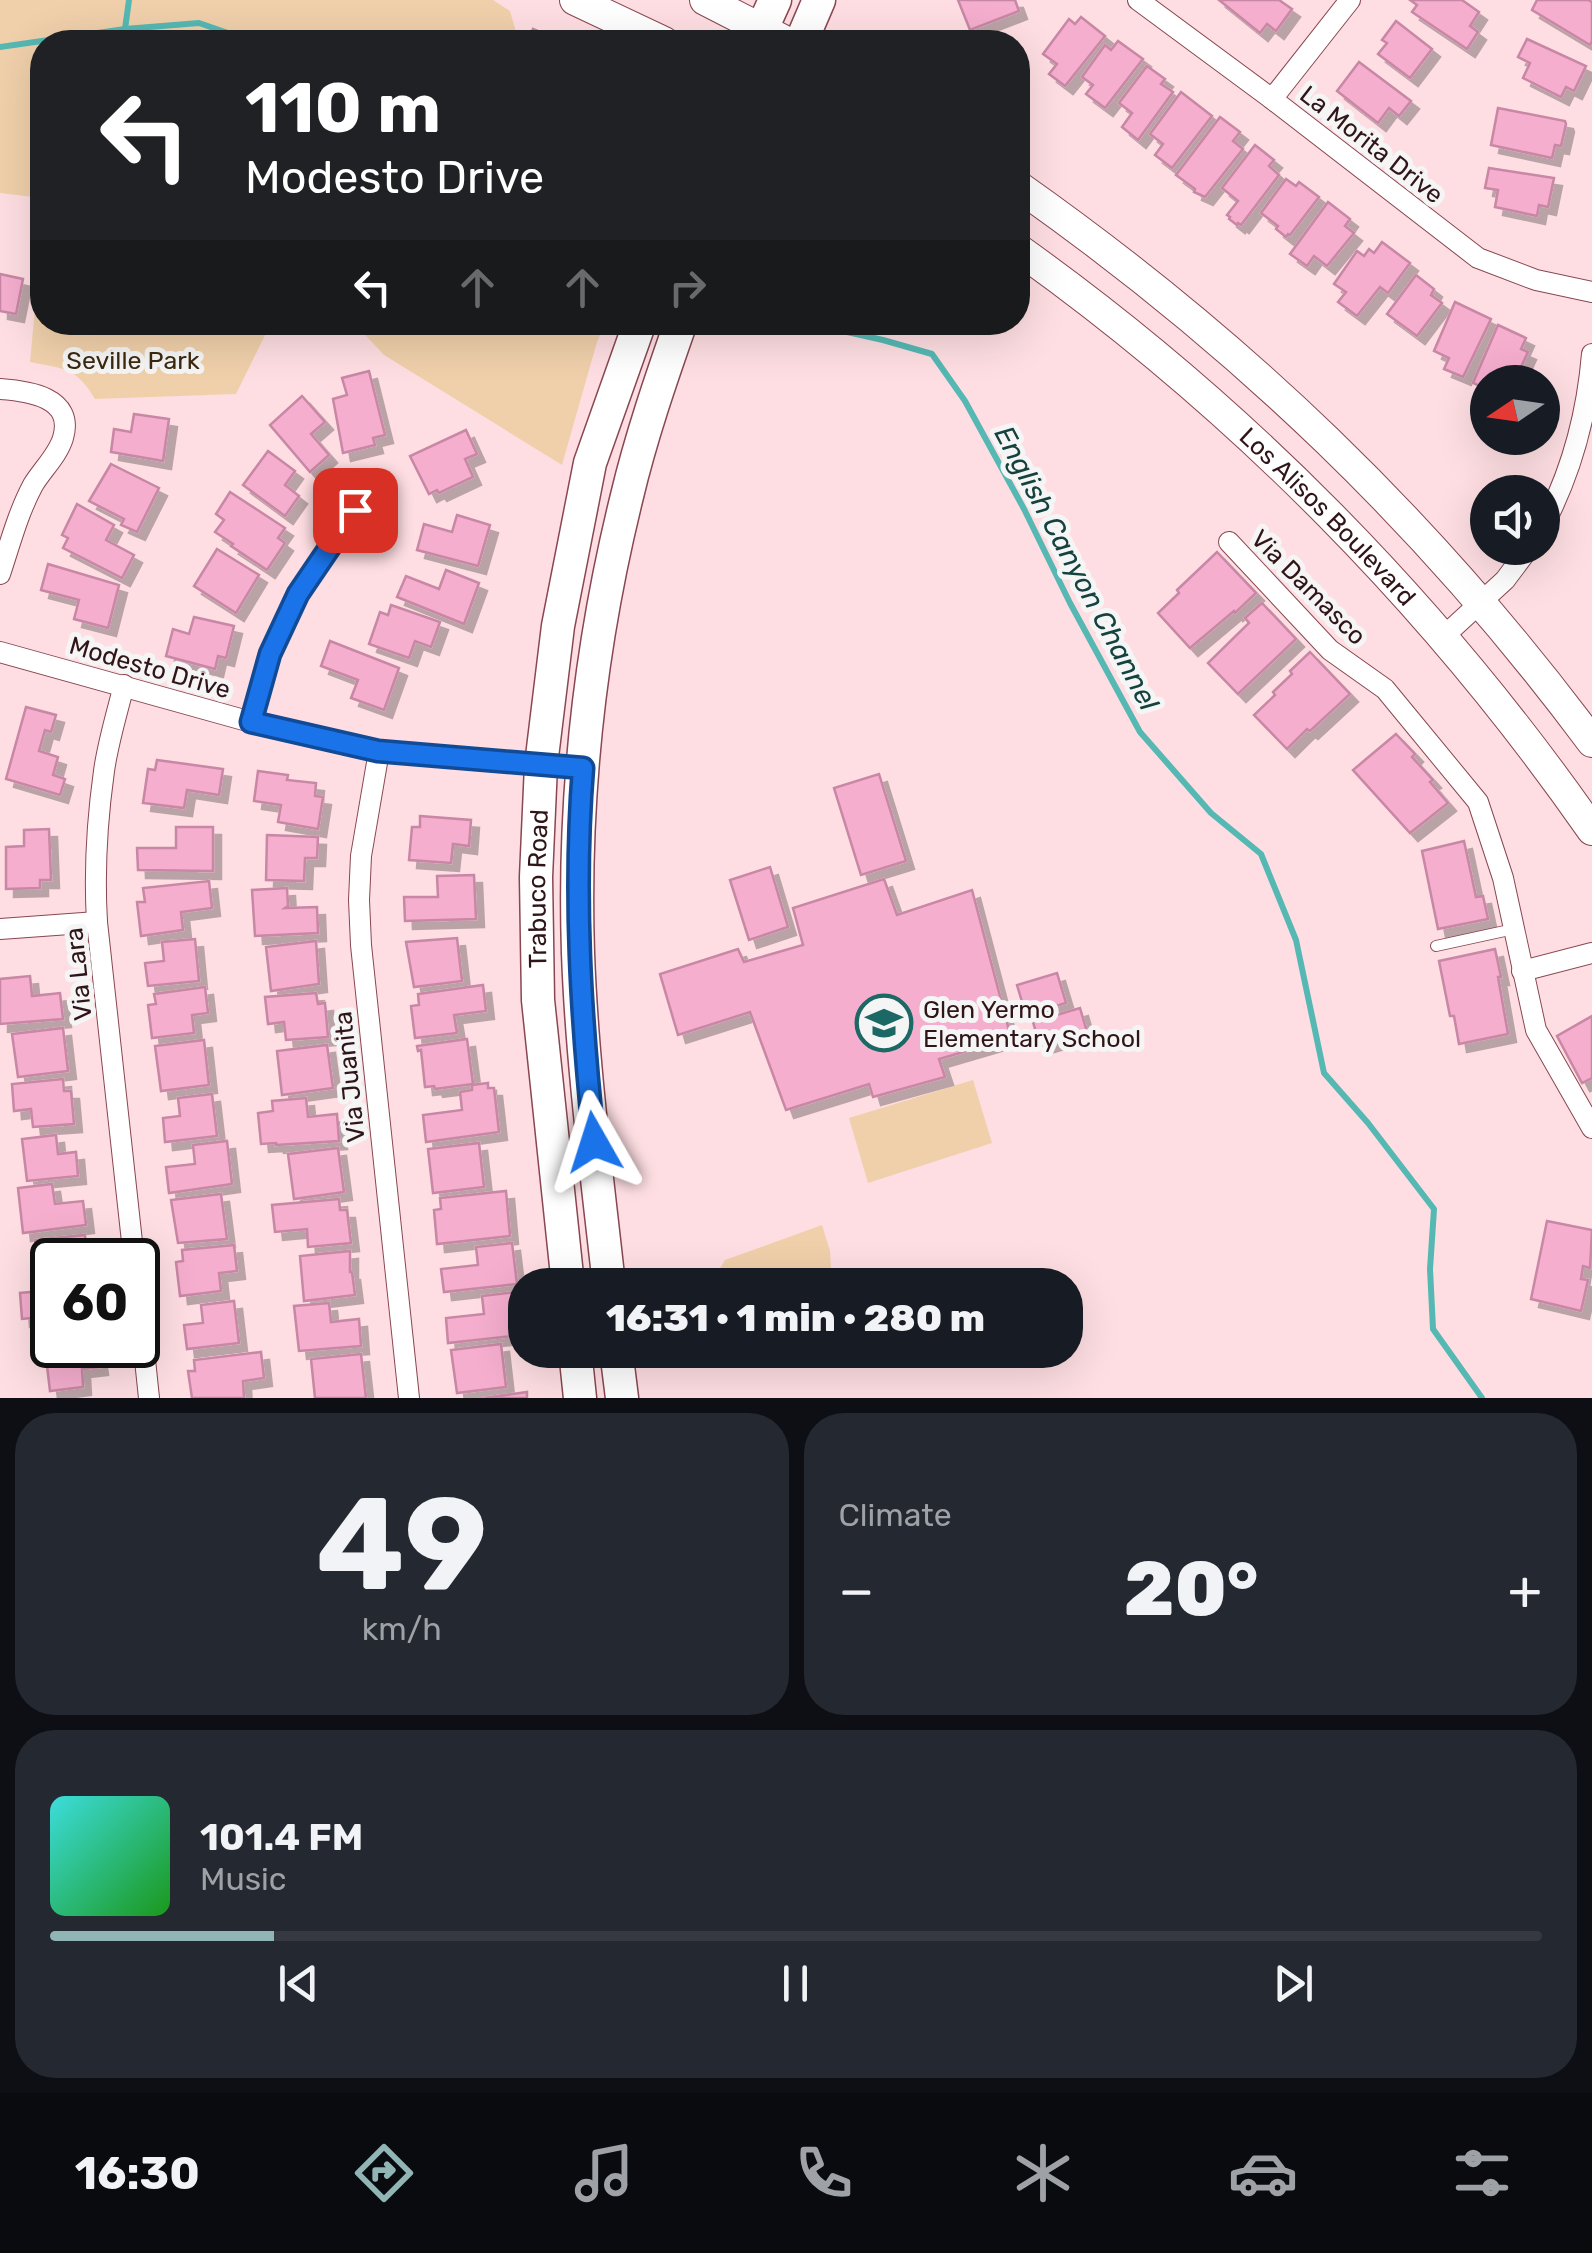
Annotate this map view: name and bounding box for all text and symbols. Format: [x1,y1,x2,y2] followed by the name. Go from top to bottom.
[245,67,441,150] text: 110 m
[80,70,210,200] icon: left
[1294,80,1449,209] street label: La Morita Drive
[245,151,544,204] text: Modesto Drive
[345,260,400,315] icon: left
[450,260,505,315] icon: ahead
[555,260,610,315] icon: ahead
[660,260,715,315] icon: right
[66,346,200,375] park label: Seville Park
[1470,365,1560,455] north arrow
[1470,365,1560,565] map controls
[987,420,1166,717] water label: English Canyon Channel
[1234,422,1422,612] street label: Los Alisos Boulevard
[313,468,398,553] pin
[1470,475,1560,565] button: sound
[328,483,383,538] icon: arrive
[1245,524,1372,651] street label: Via Damasco
[66,631,234,704] street label: Modesto Drive
[522,808,554,968] street label: Trabuco Road
[59,926,98,1022] street label: Via Lara
[854,993,914,1053] school or university icon: Glen Yermo Elementary School
[923,995,1141,1053] place label: Glen Yermo Elementary School
[328,1010,371,1144] street label: Via Juanita
[542,1090,646,1194] position arrow
[30,1238,160,1368] speed limit sign: 60
[606,1295,985,1341] text: 16:31 · 1 min · 280 m
[316,1467,488,1622] text: 49
[839,1496,952,1534] text: Climate
[1124,1545,1258,1634] text: 20°
[839,1558,874,1623] text: −
[1508,1558,1542,1623] text: +
[362,1610,442,1648] text: km/h
[200,1814,363,1860] text: 101.4 FM
[200,1860,286,1898] text: Music
[271,1956,326,2011] icon: previous
[768,1956,823,2011] icon: pause
[1266,1956,1321,2011] icon: next
[349,2138,419,2208] icon: directions
[569,2138,639,2208] icon: music
[789,2138,859,2208] icon: phone
[1008,2138,1078,2208] icon: climate
[1228,2138,1298,2208] icon: car
[1447,2138,1517,2208] icon: filters
[75,2147,200,2200] text: 16:30

